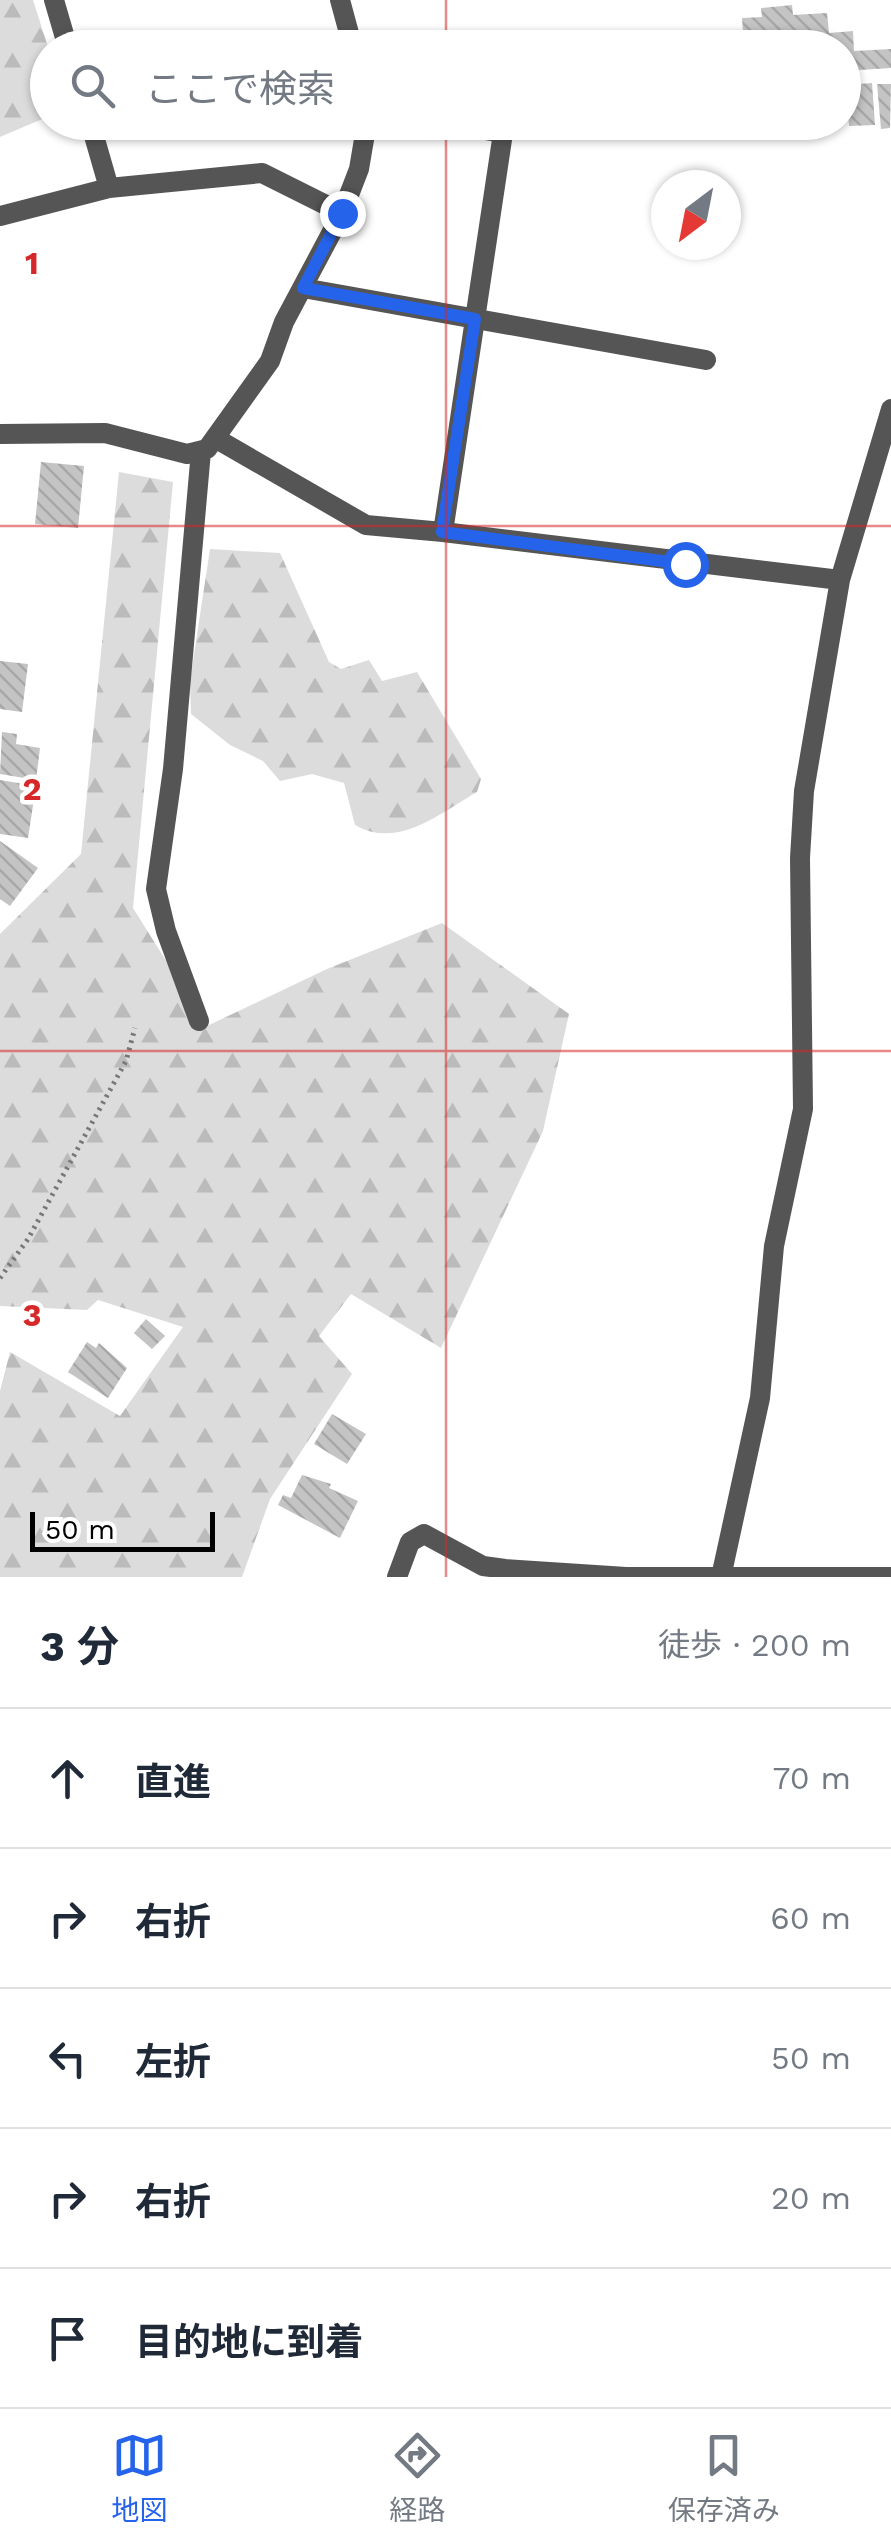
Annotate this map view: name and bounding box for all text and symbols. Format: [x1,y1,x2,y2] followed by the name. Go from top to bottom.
[30,30,861,140] search box
[65,58,120,113] icon: search
[145,67,335,111] text: ここで検索
[651,170,741,260] north arrow
[320,191,366,237] route end
[25,244,39,282] text: 1
[663,542,709,588] route start
[22,770,42,808] text: 2
[23,1296,41,1334] text: 3
[30,1507,215,1552] scale bar
[45,1513,115,1546] text: 50 m
[40,1622,119,1671] text: 3 分
[658,1626,851,1664] text: 徒歩 · 200 m
[40,1751,95,1806] icon: ahead
[772,1759,851,1797] text: 70 m
[135,1760,211,1804] text: 直進
[40,1891,95,1946] icon: right
[770,1899,851,1937] text: 60 m
[135,1900,211,1944] text: 右折
[40,2031,95,2086] icon: left
[771,2039,851,2077] text: 50 m
[135,2040,211,2084] text: 左折
[40,2171,95,2226] icon: right
[771,2179,851,2217] text: 20 m
[135,2180,211,2224] text: 右折
[40,2311,95,2366] icon: arrive
[135,2320,363,2364] text: 目的地に到着
[111,2428,167,2528] tab: 地図
[389,2428,446,2528] tab: 経路
[668,2428,780,2528] tab: 保存済み

